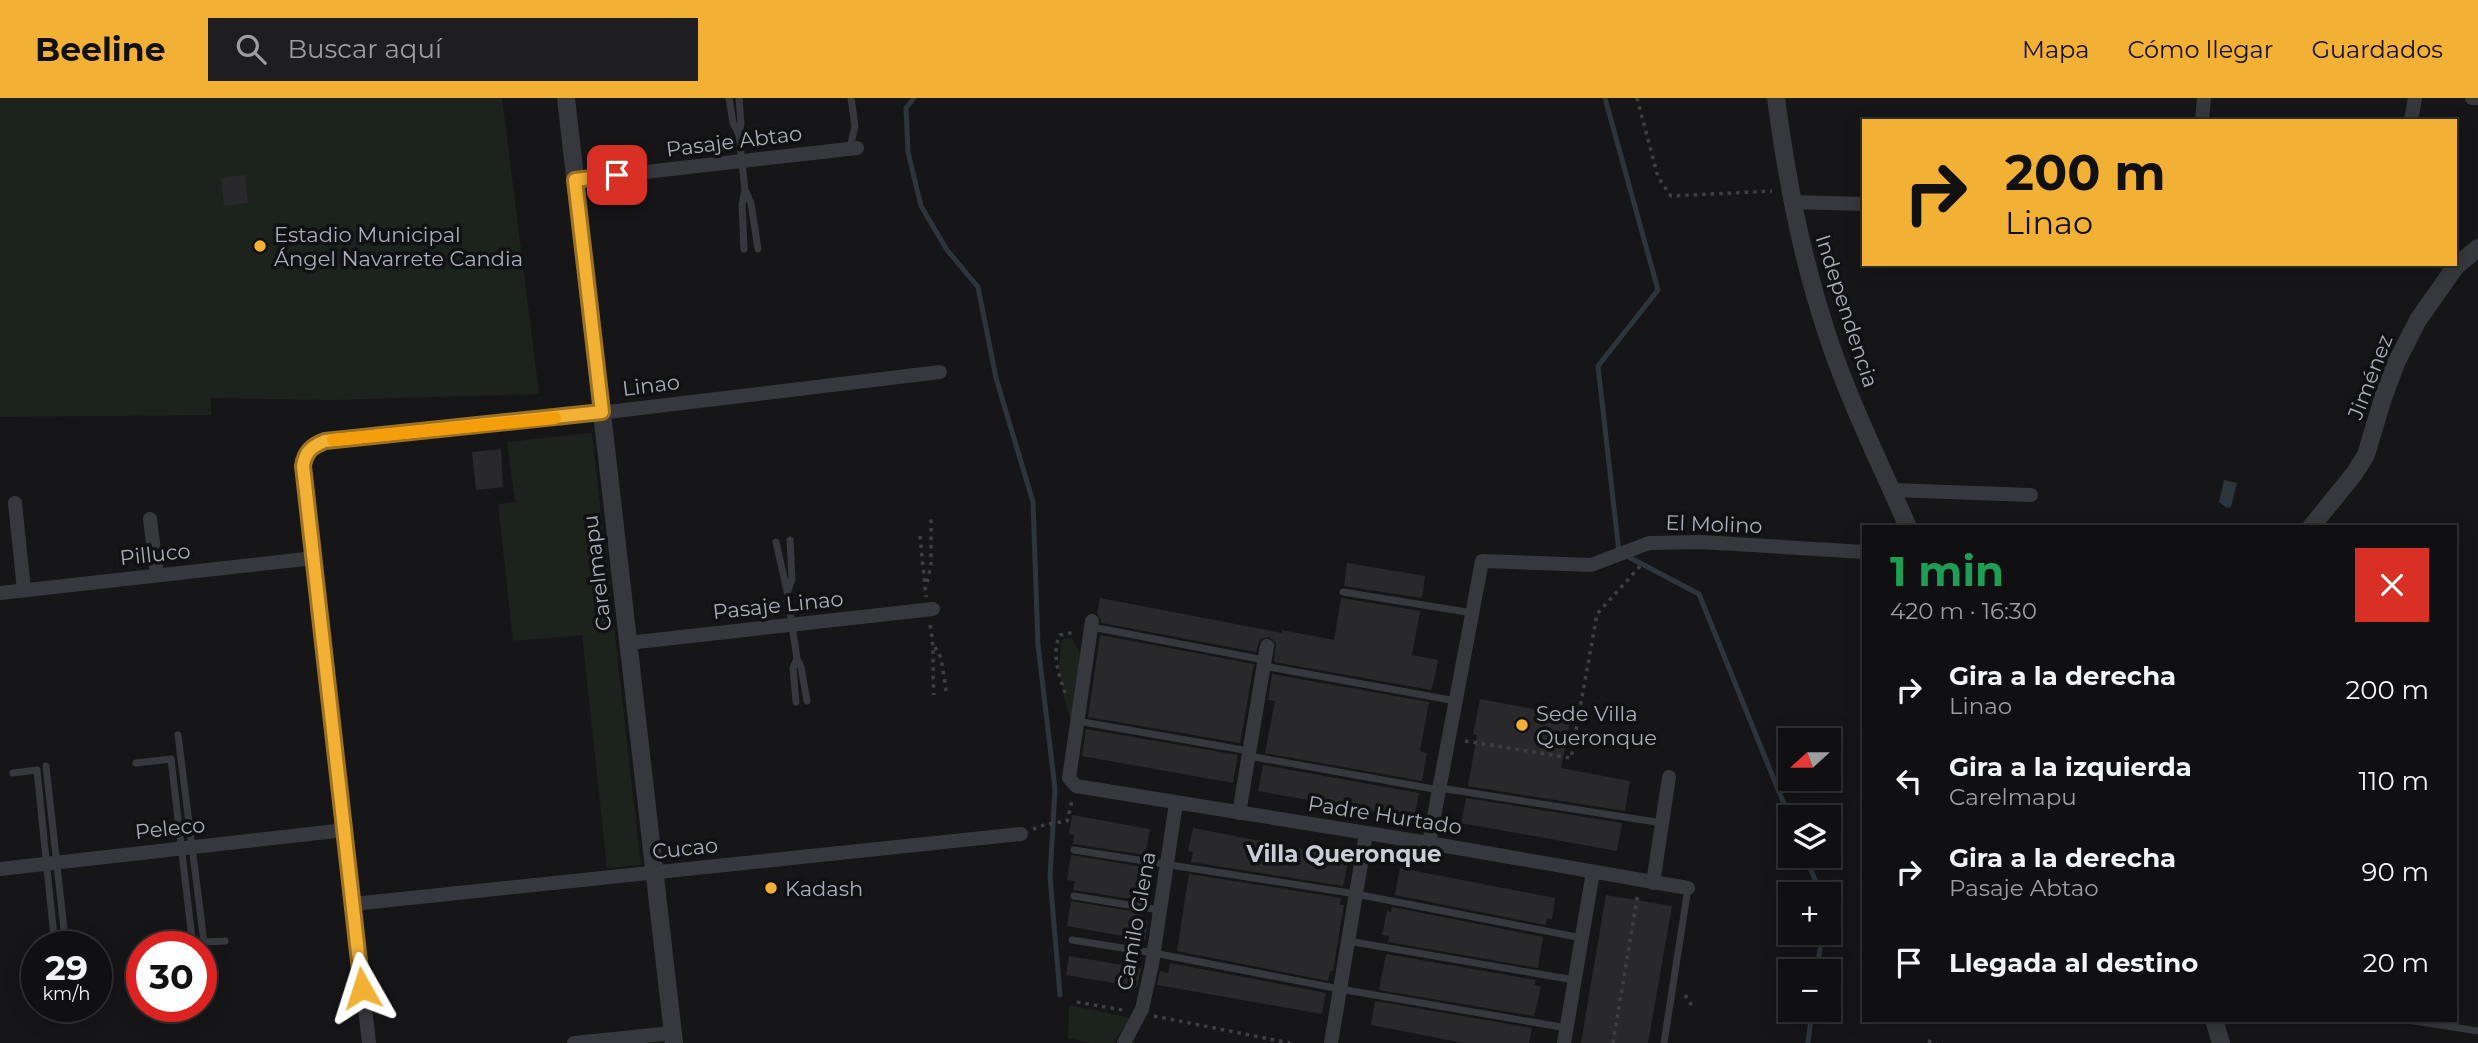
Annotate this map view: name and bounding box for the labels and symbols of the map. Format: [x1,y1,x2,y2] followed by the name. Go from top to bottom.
[665,120,803,162] street label: Pasaje Abtao
[587,145,647,205] pin
[274,222,523,271] place label: Estadio Municipal Ángel Navarrete Candia
[1810,231,1884,391] street label: Independencia
[252,238,268,254] marker: Estadio Municipal Ángel Navarrete Candia
[2342,331,2398,424] street label: Jiménez
[621,369,681,401] street label: Linao
[1665,510,1763,538] street label: El Molino
[577,514,617,632] street label: Carelmapu
[118,538,192,570] street label: Pilluco
[711,586,845,624] street label: Pasaje Linao
[1536,701,1657,750] place label: Sede Villa Queronque
[1514,717,1530,733] marker: Sede Villa Queronque
[1778,728,1841,791] north arrow
[1306,790,1464,840] street label: Padre Hurtado
[134,812,206,844] street label: Peleco
[651,832,719,864] street label: Cucao
[1245,840,1442,868] district label: Villa Queronque
[1111,850,1161,992] street label: Camilo Glena
[785,876,863,901] place label: Kadash
[763,880,779,896] marker: Kadash
[126,931,217,1022] speed limit sign: 30
[325,951,399,1025] position arrow

